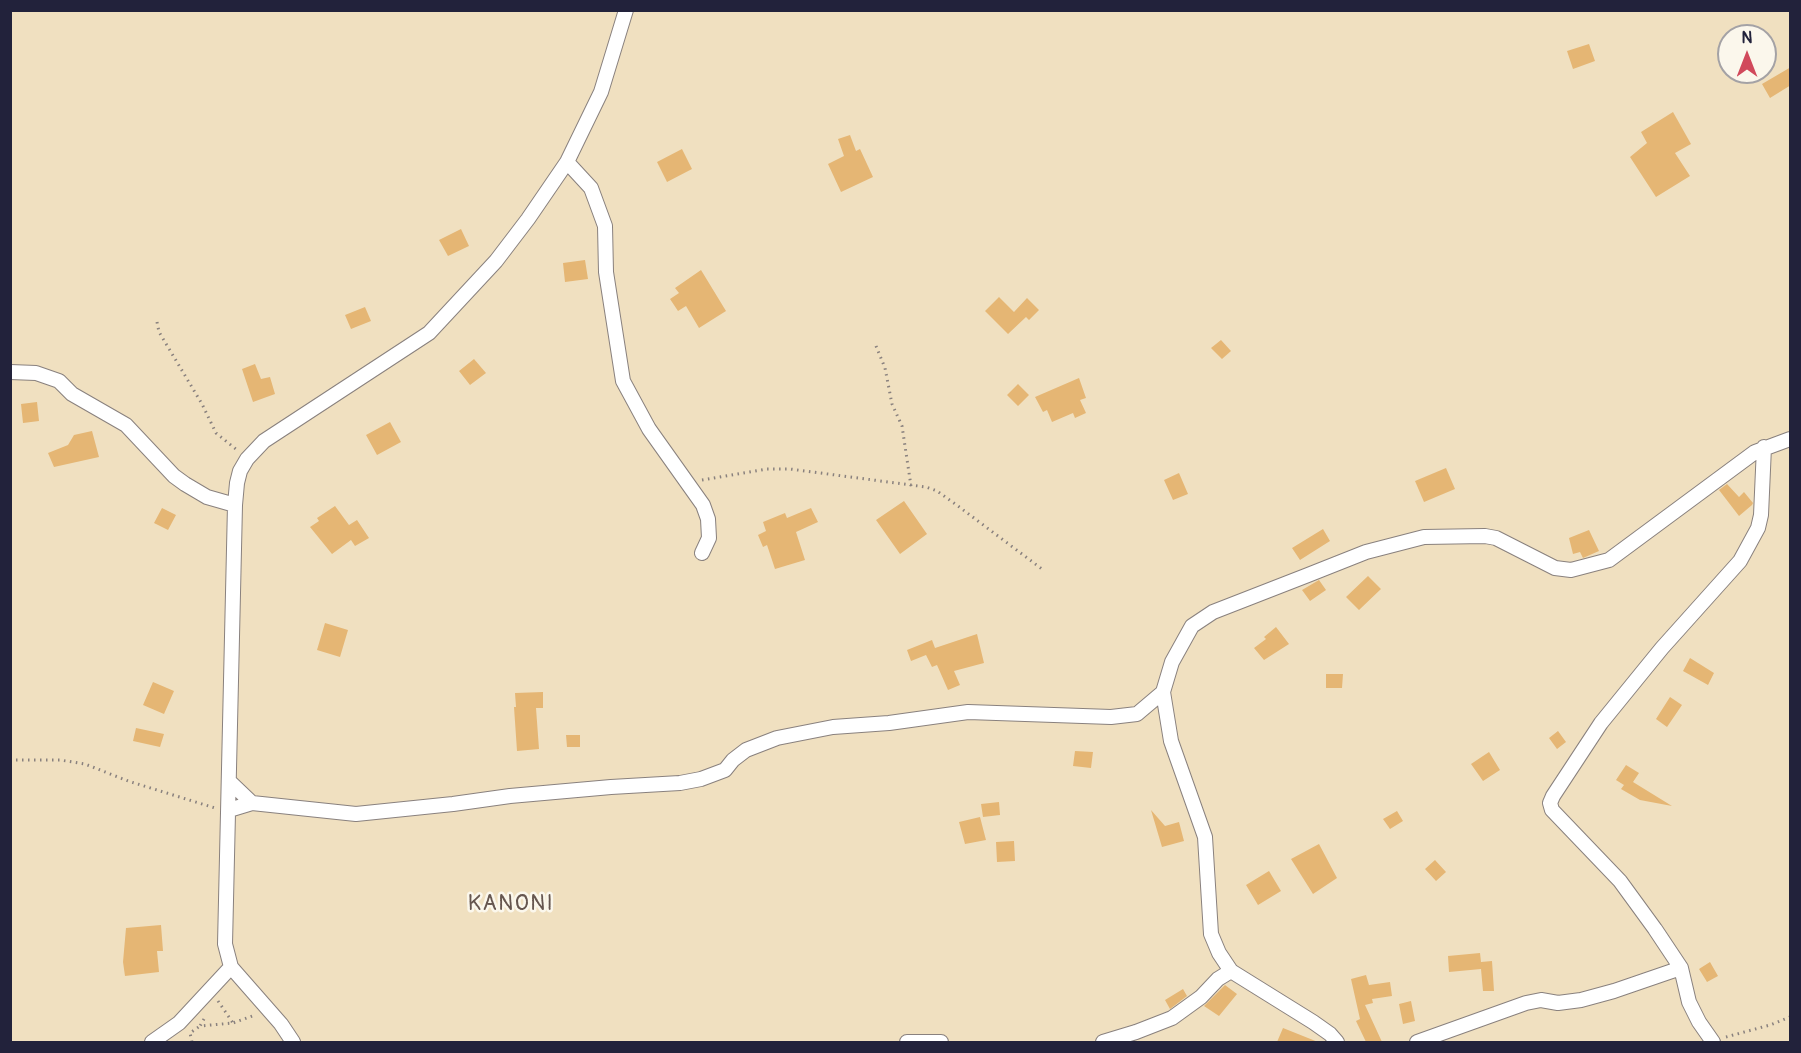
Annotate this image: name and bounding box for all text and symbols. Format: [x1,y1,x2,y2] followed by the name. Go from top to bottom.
[1717,24,1777,84] north arrow
[1742,28,1752,48] text: N
[468,891,554,917] district label: KANONI

